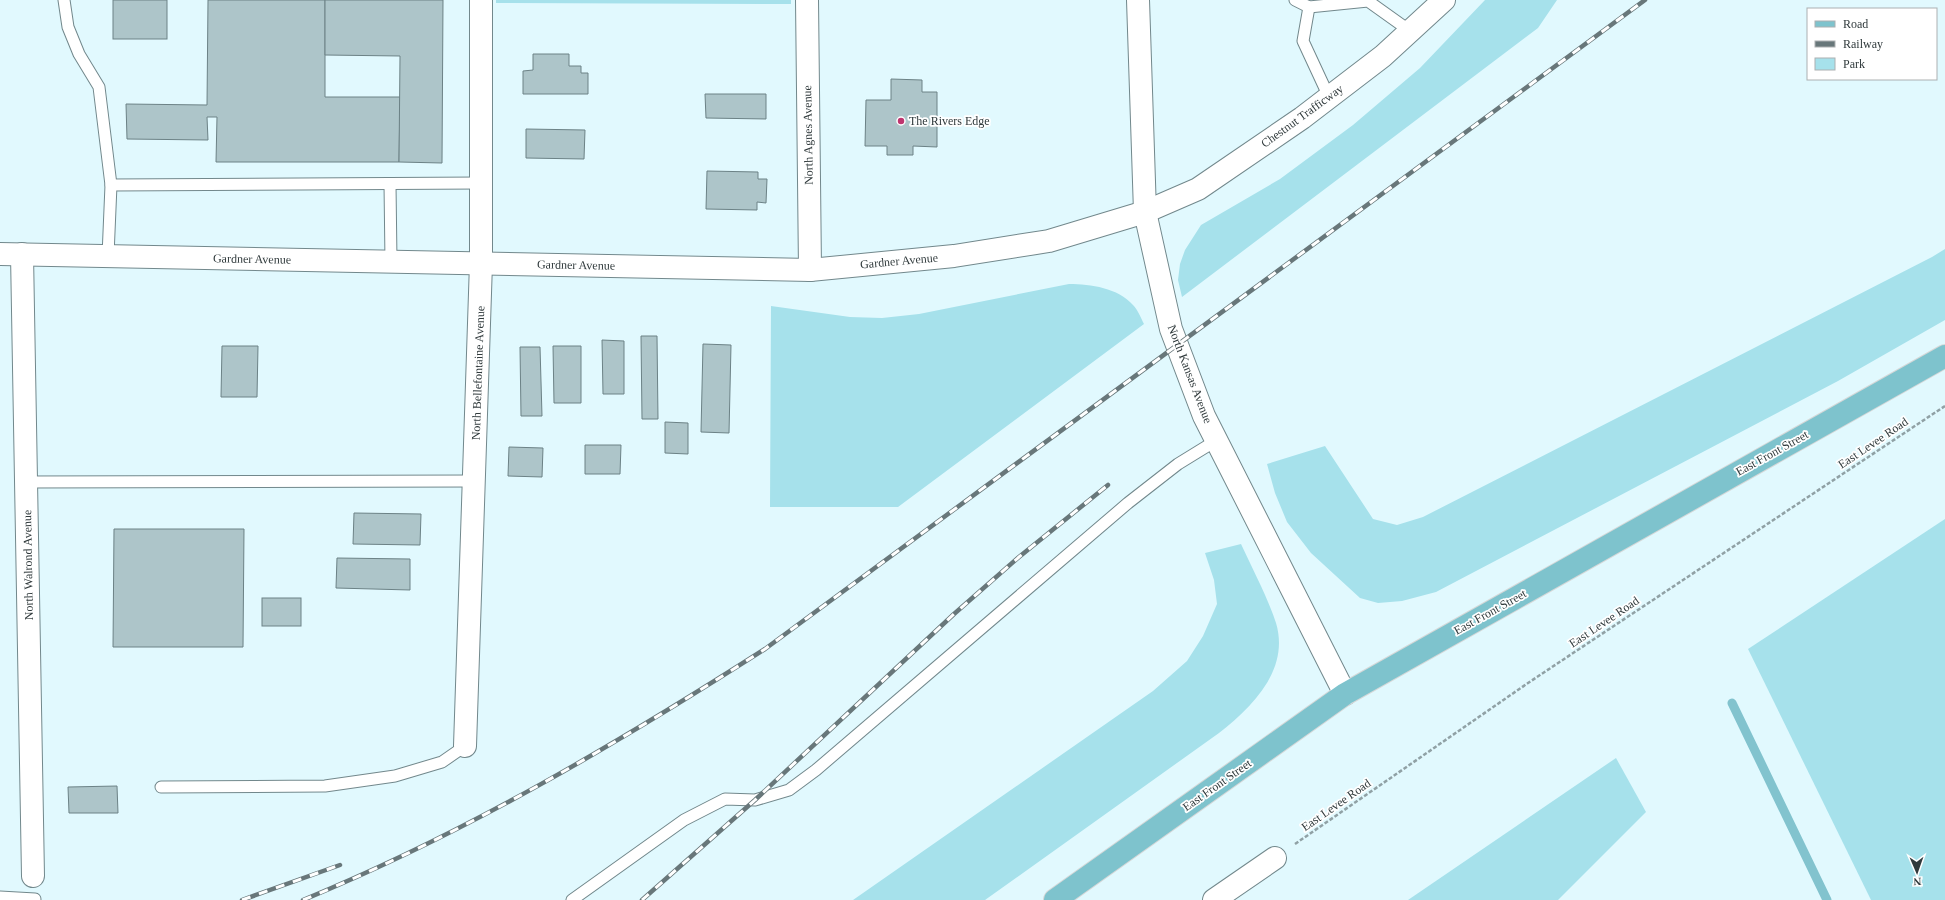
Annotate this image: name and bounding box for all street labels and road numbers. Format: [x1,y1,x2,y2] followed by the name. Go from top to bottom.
[1258,82,1346,150] street label: Chestnut Trafficway
[800,85,816,185] street label: North Agnes Avenue
[213,251,291,267] street label: Gardner Avenue
[859,251,939,271] street label: Gardner Avenue
[537,257,615,273] street label: Gardner Avenue
[469,306,487,440] street label: North Bellefontaine Avenue
[1165,323,1215,425] street label: North Kansas Avenue
[1835,414,1911,472] street label: East Levee Road
[1733,427,1811,479] street label: East Front Street
[20,510,36,620] street label: North Walrond Avenue
[1451,586,1529,638] street label: East Front Street
[1566,593,1642,651] street label: East Levee Road
[1180,756,1255,814] street label: East Front Street
[1299,776,1373,834] street label: East Levee Road

